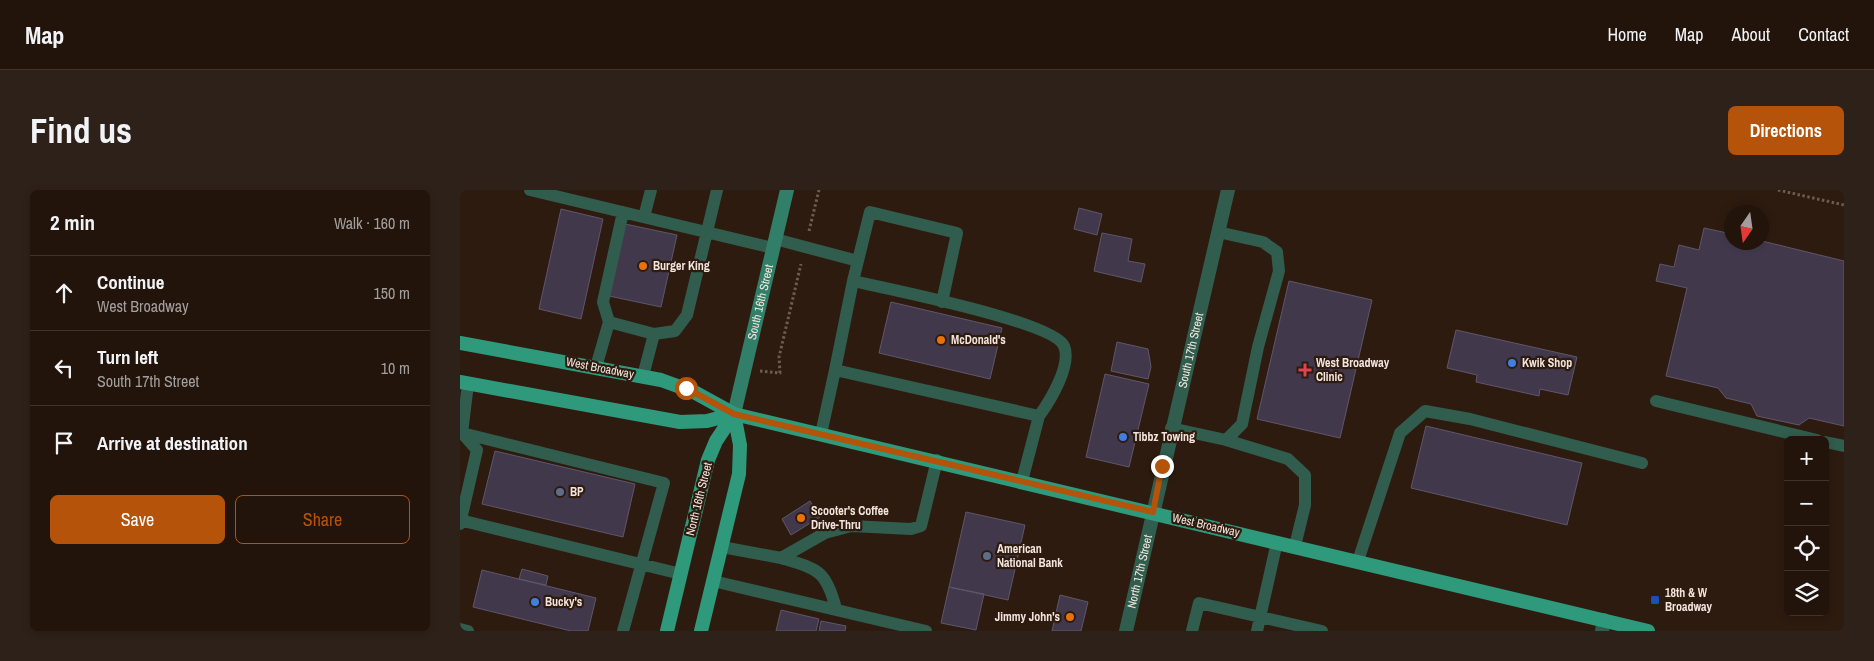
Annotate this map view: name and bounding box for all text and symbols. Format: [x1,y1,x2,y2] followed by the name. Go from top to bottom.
[25,19,64,51] text: Map
[1607,22,1647,47] text: Home
[1675,22,1704,47] text: Map
[1732,22,1770,47] text: About
[1798,22,1849,47] text: Contact
[1728,106,1844,155] button: Directions
[30,107,132,154] text: Find us
[1724,205,1769,250] north arrow
[50,208,95,237] text: 2 min
[334,212,410,234] text: Walk · 160 m
[653,258,710,274] place label: Burger King
[637,260,649,272] marker: Burger King
[744,263,777,341] street label: South 16th Street
[97,269,165,295] text: Continue
[50,279,78,307] icon: ahead
[374,282,410,304] text: 150 m
[97,295,189,317] text: West Broadway
[1174,311,1207,390] street label: South 17th Street
[951,332,1006,348] place label: McDonald's
[935,334,947,346] marker: McDonald's
[97,344,158,370] text: Turn left
[50,354,78,382] icon: left
[565,354,635,382] street label: West Broadway
[1316,355,1390,385] place label: West Broadway Clinic
[1522,355,1572,371] place label: Kwik Shop
[381,357,410,379] text: 10 m
[1506,357,1518,369] marker: Kwik Shop
[1298,363,1312,377] marker: West Broadway Clinic
[97,370,199,392] text: South 17th Street
[675,377,698,400] route start
[50,429,78,457] icon: arrive
[1133,429,1195,445] place label: Tibbz Towing
[97,430,248,456] text: Arrive at destination
[1117,431,1129,443] marker: Tibbz Towing
[1784,436,1829,616] map controls
[1784,436,1829,481] button: +
[1151,455,1174,478] route end
[682,460,716,537] street label: North 16th Street
[1784,481,1829,526] button: −
[570,484,584,500] place label: BP
[554,486,566,498] marker: BP
[50,495,225,544] button: Save
[235,495,410,544] button: Share
[811,503,889,533] place label: Scooter's Coffee Drive-Thru
[1171,509,1241,541] street label: West Broadway
[795,512,807,524] marker: Scooter's Coffee Drive-Thru
[1784,526,1829,571] button: locate
[1123,533,1156,610] street label: North 17th Street
[997,541,1063,571] place label: American National Bank
[981,550,993,562] marker: American National Bank
[1784,571,1829,616] button: layers
[1665,585,1713,615] place label: 18th & W Broadway
[545,594,583,610] place label: Bucky's
[1649,594,1661,606] marker: 18th & W Broadway
[529,596,541,608] marker: Bucky's
[995,609,1061,625] place label: Jimmy John's
[1064,611,1076,623] marker: Jimmy John's

